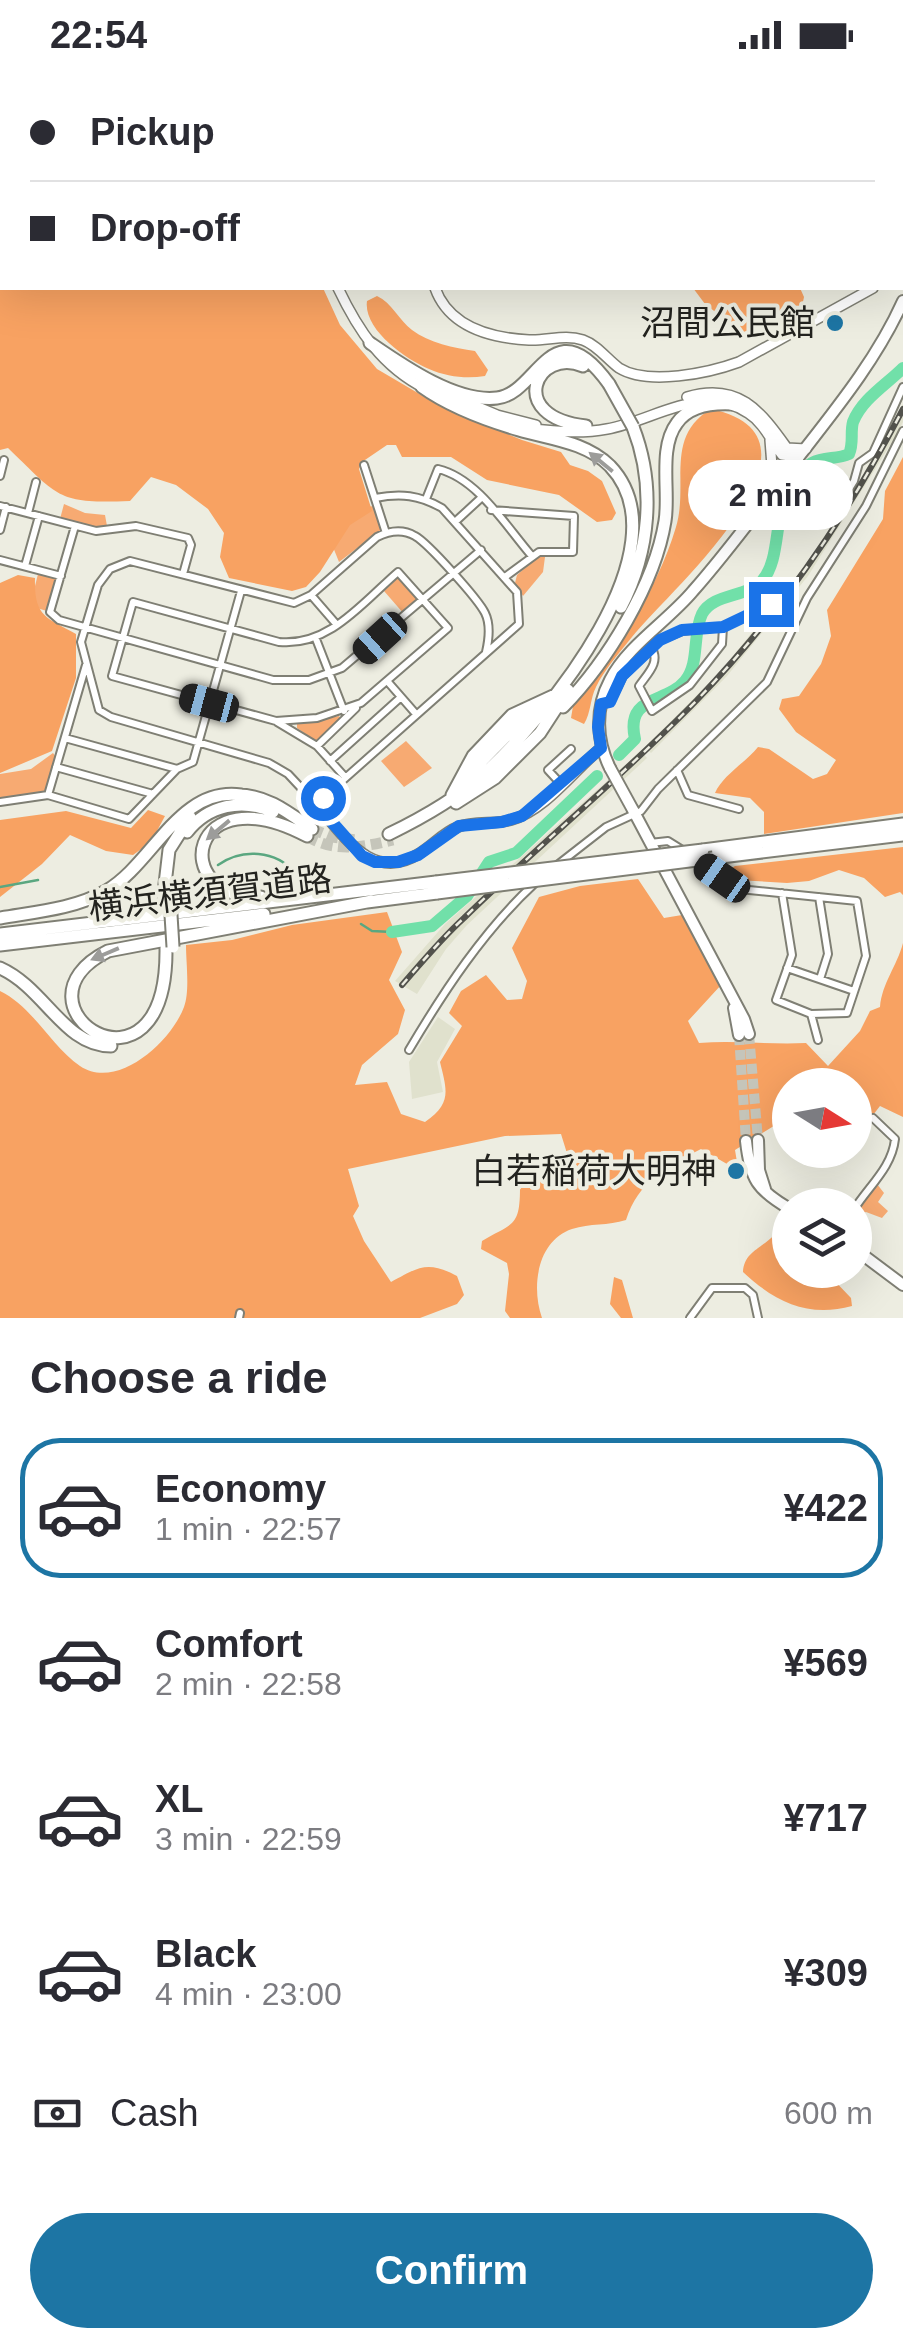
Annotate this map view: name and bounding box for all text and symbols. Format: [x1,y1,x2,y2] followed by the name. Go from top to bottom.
[50,14,147,56] text: 22:54
[90,111,215,153] text: Pickup
[90,207,240,249] text: Drop-off
[640,303,815,342] place label: 沼間公民館
[824,312,846,334] marker: 沼間公民館
[589,452,614,473] one-way arrow
[688,459,854,529] callout: 2 min
[729,477,812,513] text: 2 min
[749,582,794,627] route end
[348,607,412,669] car
[176,681,242,725] car
[301,776,346,821] route start
[206,819,231,841] one-way arrow
[689,849,755,907] car
[86,858,334,927] street label: 横浜横須賀道路
[90,946,120,962] one-way arrow
[772,1068,872,1168] north arrow
[772,1068,872,1288] map controls
[471,1151,716,1190] place label: 白若稲荷大明神
[725,1160,747,1182] marker: 白若稲荷大明神
[772,1188,872,1288] button: layers
[30,1352,328,1403] text: Choose a ride
[35,1463,125,1553] icon: car
[155,1468,326,1510] text: Economy
[783,1487,868,1529] text: ¥422
[155,1511,342,1547] text: 1 min · 22:57
[35,1618,125,1708] icon: car
[155,1623,303,1665] text: Comfort
[783,1642,868,1684] text: ¥569
[155,1666,342,1702] text: 2 min · 22:58
[35,1773,125,1863] icon: car
[155,1778,204,1820] text: XL
[783,1797,868,1839] text: ¥717
[155,1821,342,1857] text: 3 min · 22:59
[35,1928,125,2018] icon: car
[155,1933,256,1975] text: Black
[783,1952,868,1994] text: ¥309
[155,1976,342,2012] text: 4 min · 23:00
[30,2086,85,2141] icon: cash
[110,2092,199,2134] text: Cash
[784,2095,873,2131] text: 600 m
[30,2213,873,2328] button: Confirm

